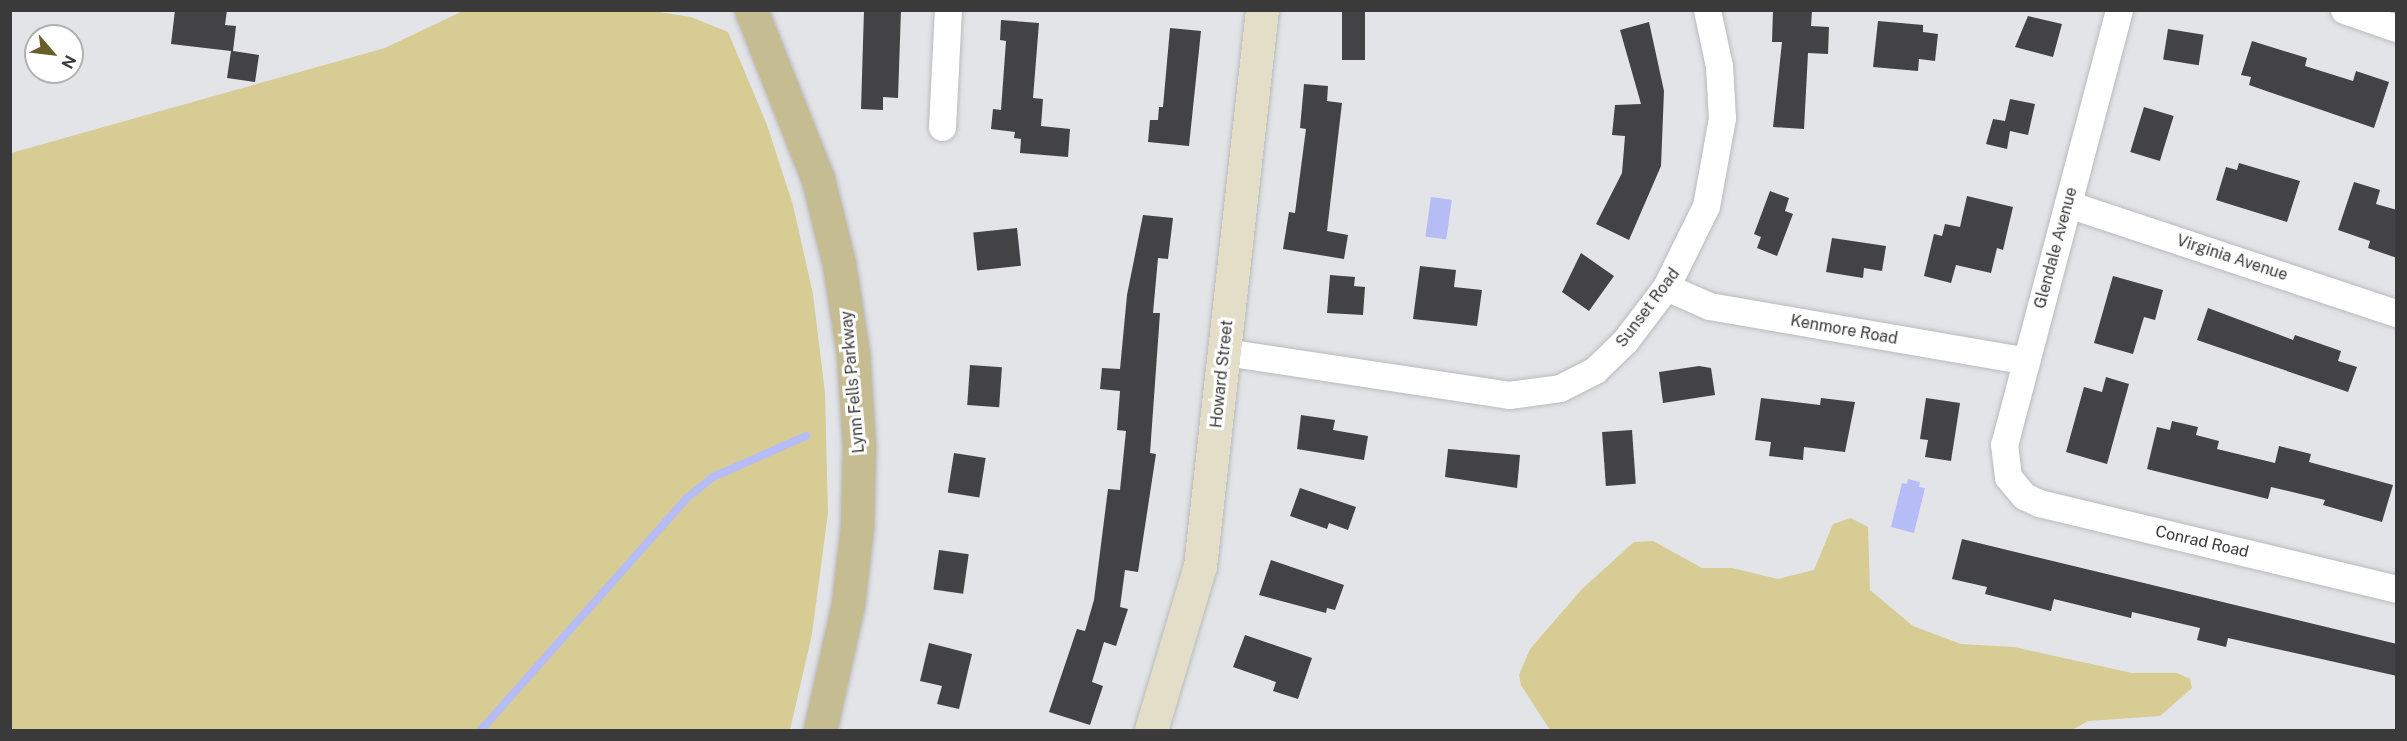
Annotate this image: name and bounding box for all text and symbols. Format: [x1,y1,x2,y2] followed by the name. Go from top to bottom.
[24,24,84,84] north arrow
[57,52,80,72] text: N
[2031,185,2081,311] street label: Glendale Avenue
[2174,231,2290,285] street label: Virginia Avenue
[1612,265,1684,351] street label: Sunset Road
[837,310,869,454] street label: Lynn Fells Parkway
[1789,311,1899,349] street label: Kenmore Road
[1207,319,1237,429] street label: Howard Street
[2153,522,2251,562] street label: Conrad Road

